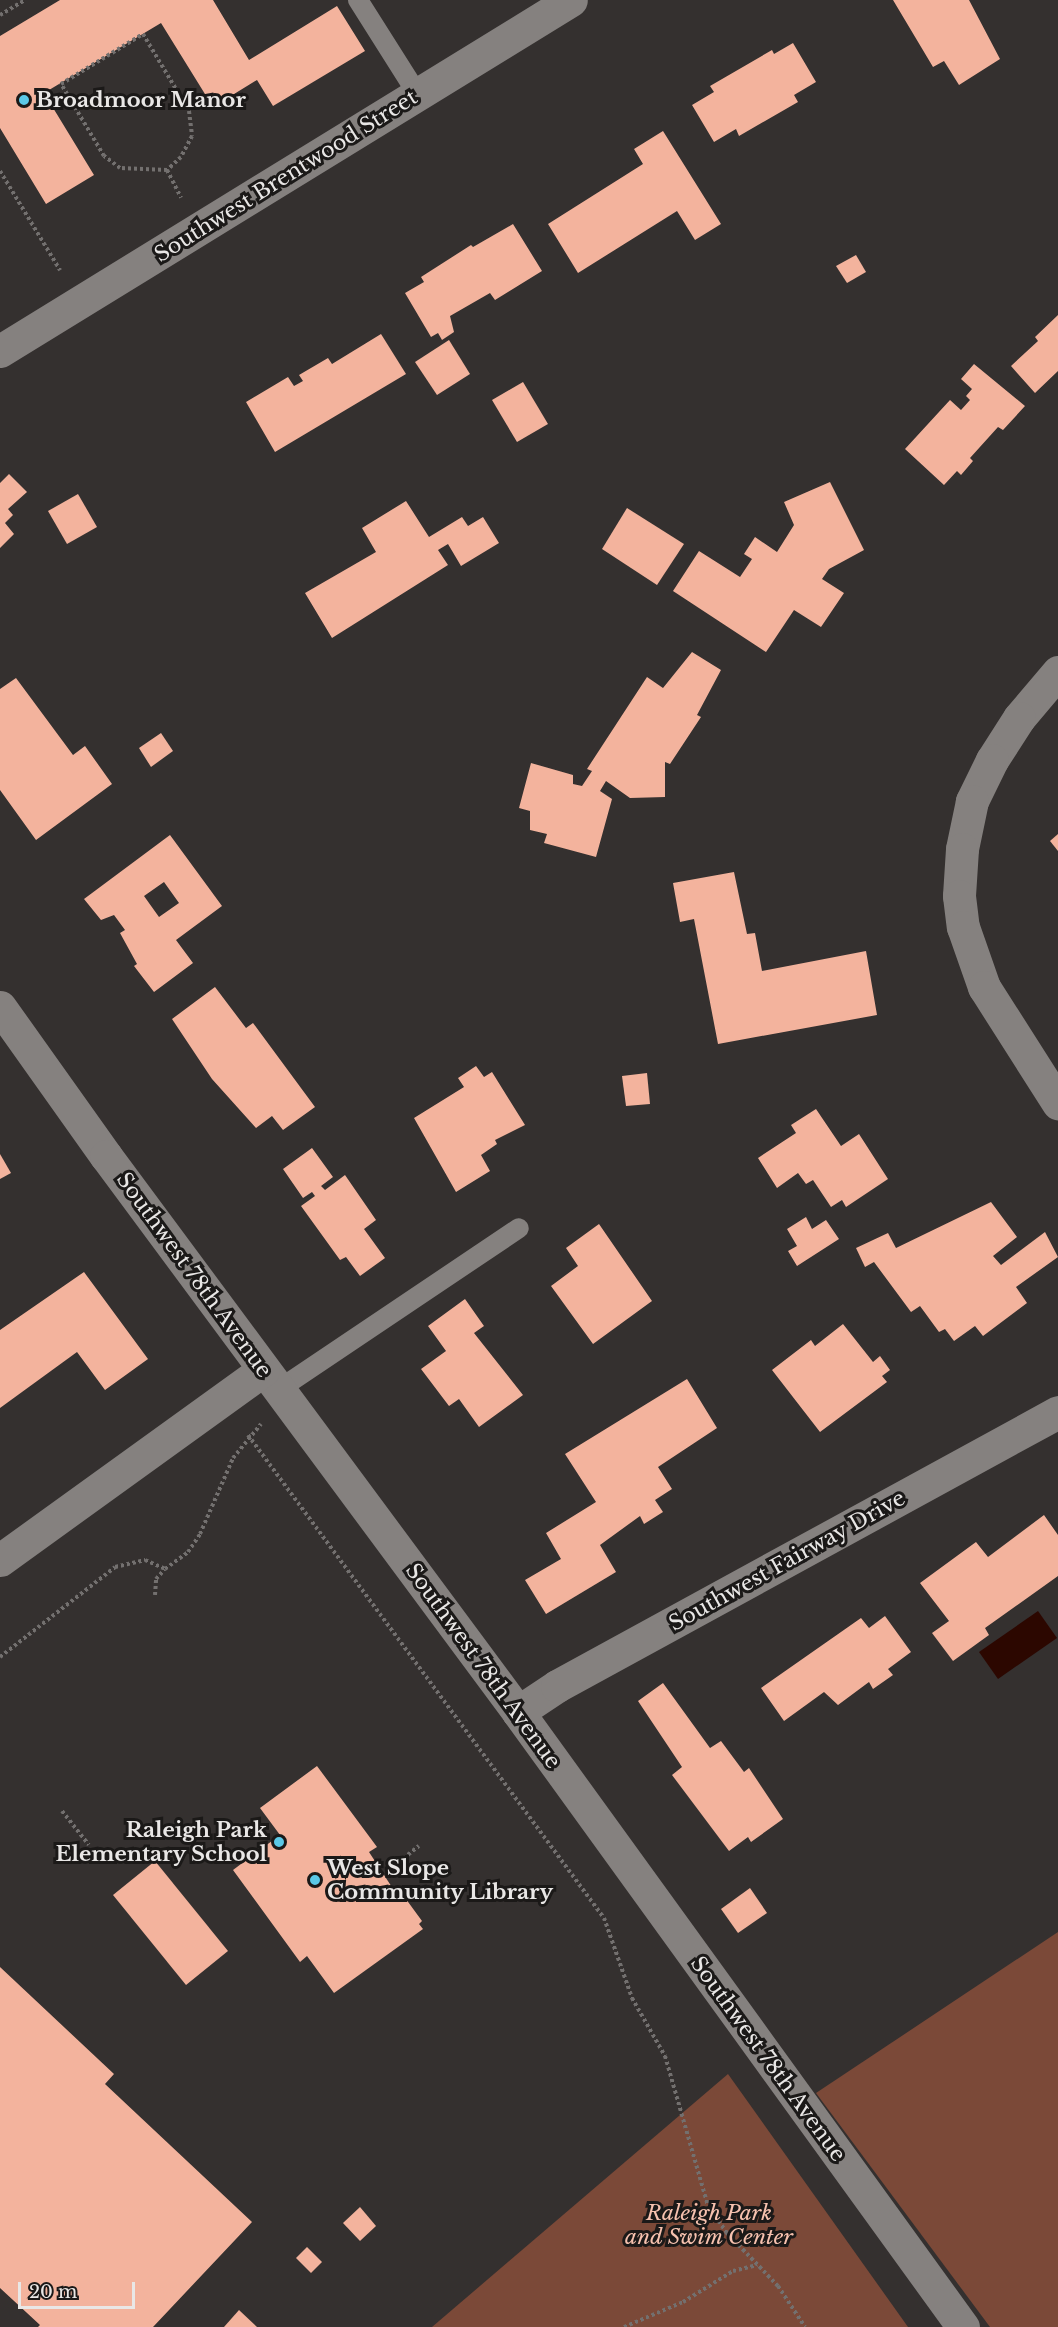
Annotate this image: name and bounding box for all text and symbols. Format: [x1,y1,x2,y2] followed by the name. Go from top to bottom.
[150,84,422,268] street label: Southwest Brentwood Street
[36,87,246,113] place label: Broadmoor Manor
[17,93,31,107] marker: Broadmoor Manor
[111,1167,277,1383] street label: Southwest 78th Avenue
[664,1485,910,1637] street label: Southwest Fairway Drive
[400,1558,566,1774] street label: Southwest 78th Avenue
[55,1817,267,1867] place label: Raleigh Park Elementary School
[272,1835,286,1849] marker: Raleigh Park Elementary School
[327,1855,554,1905] place label: West Slope Community Library
[308,1873,322,1887] marker: West Slope Community Library
[685,1951,851,2167] street label: Southwest 78th Avenue
[624,2200,794,2250] park label: Raleigh Park and Swim Center
[21,2270,138,2308] scale bar
[29,2281,77,2303] text: 20 m

